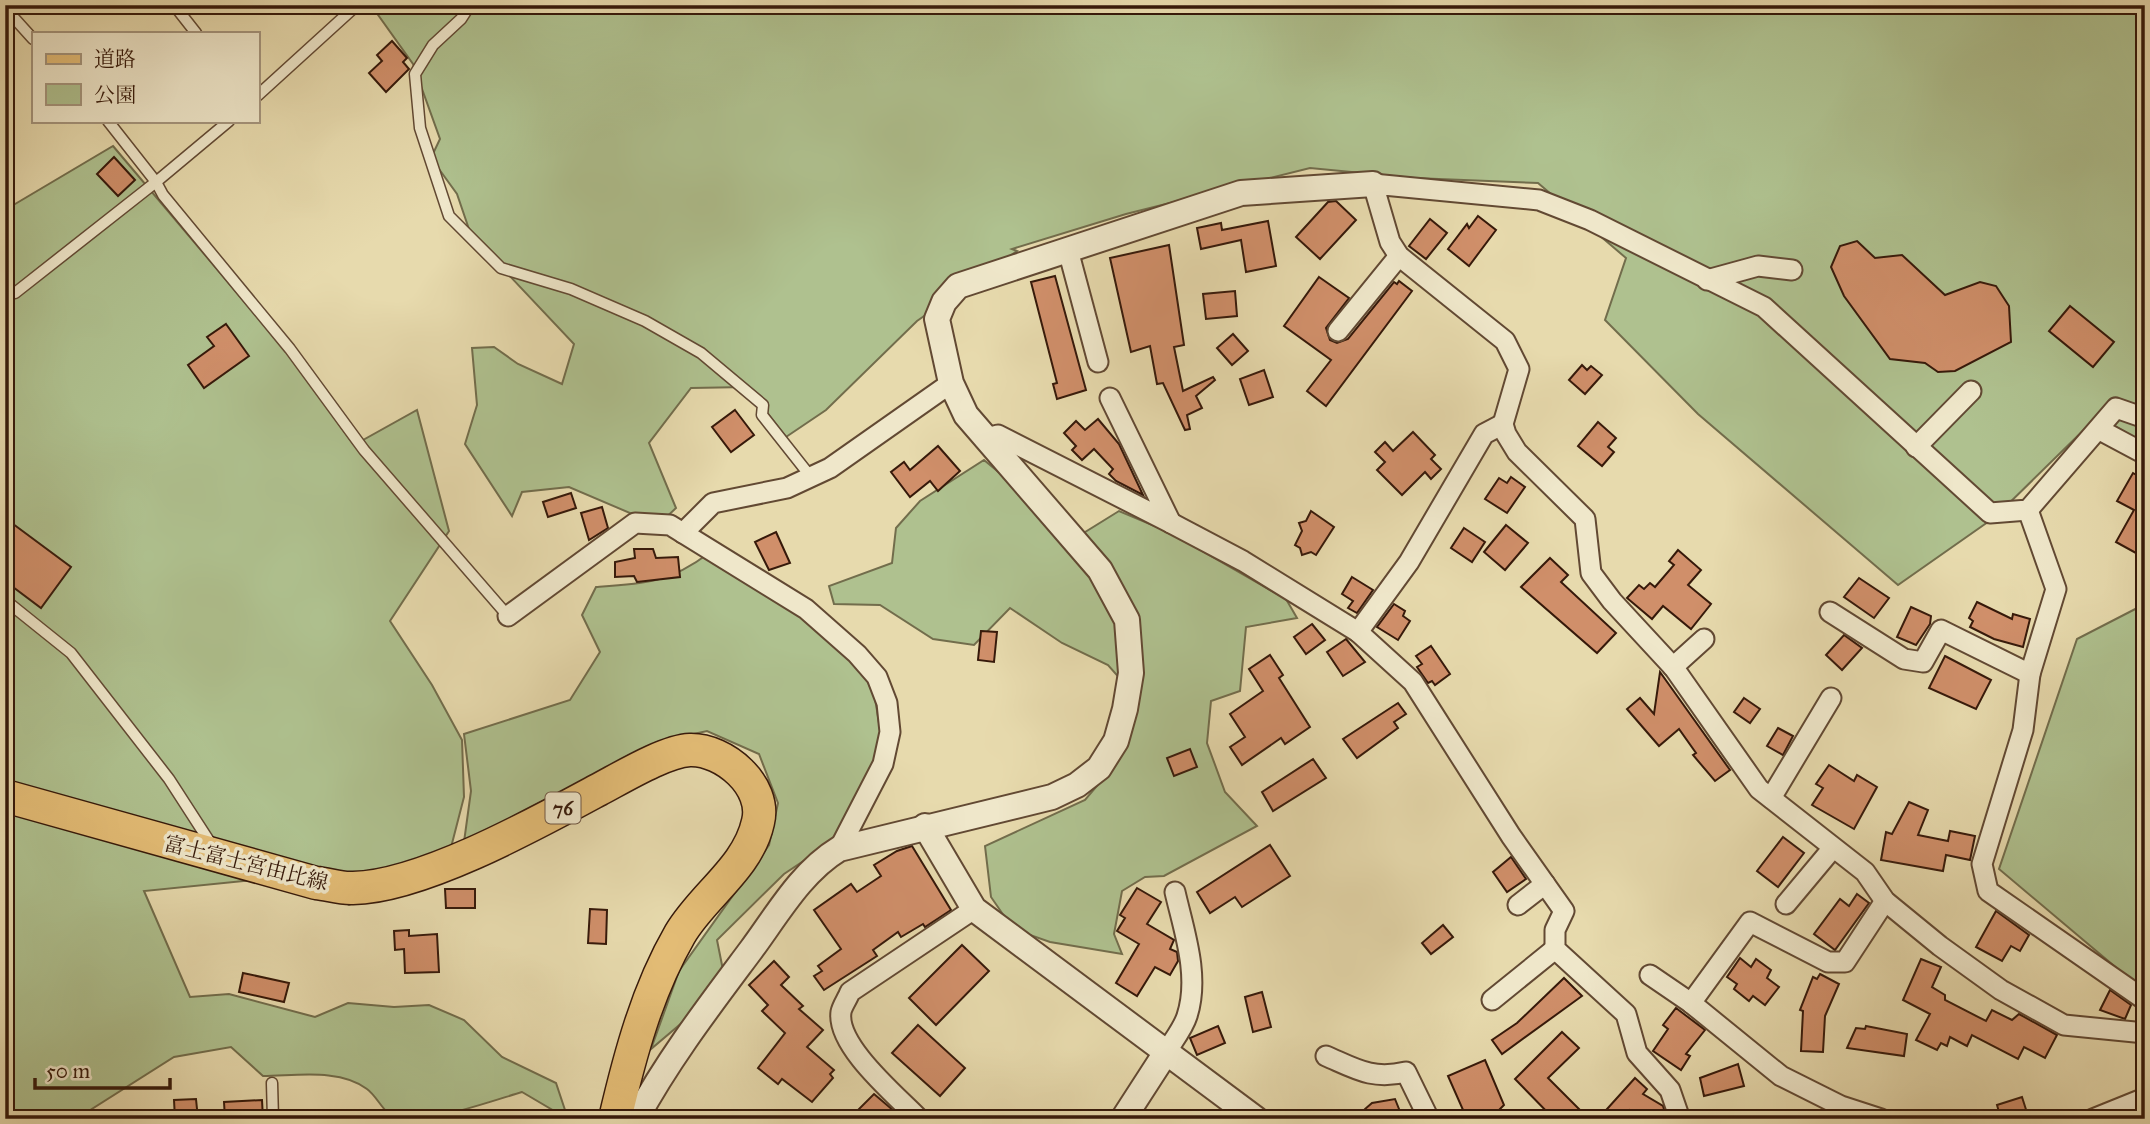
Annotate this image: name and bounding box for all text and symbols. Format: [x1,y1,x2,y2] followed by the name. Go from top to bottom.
[32,32,259,122] legend
[94,46,136,72] text: 道路
[94,82,136,108] text: 公園
[546,792,580,824] road number: 76
[161,830,331,896] street label: 富士富士宮由比線
[35,1047,170,1091] scale bar
[46,1058,91,1084] text: 50 m

